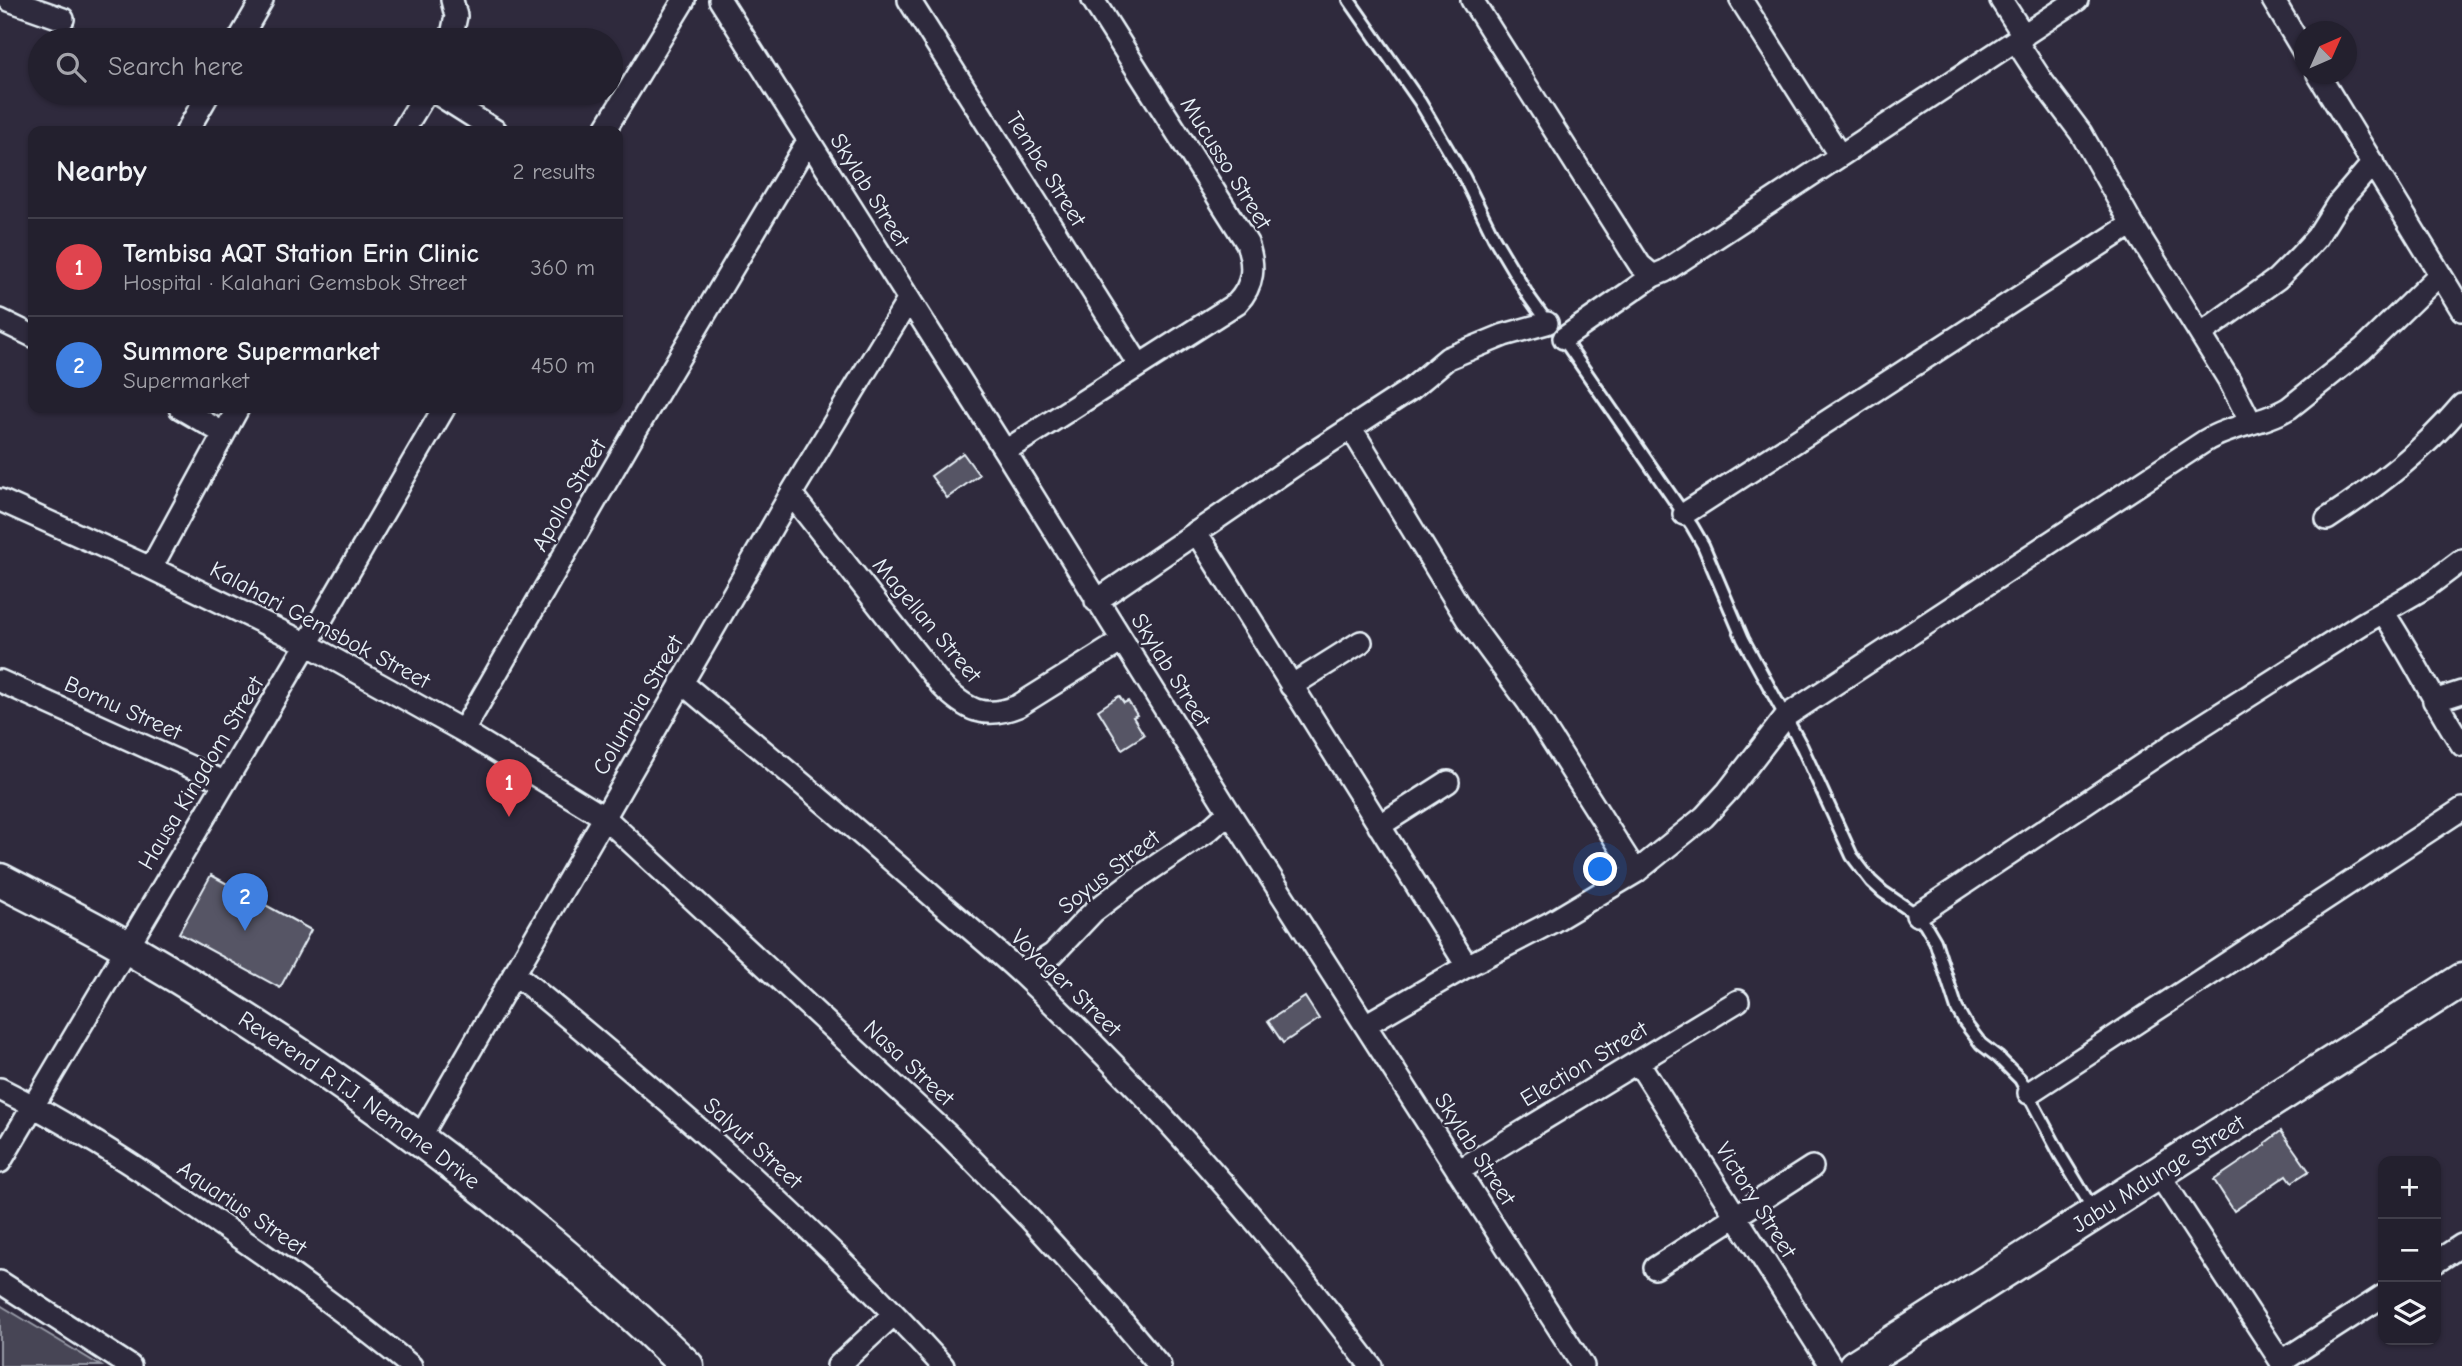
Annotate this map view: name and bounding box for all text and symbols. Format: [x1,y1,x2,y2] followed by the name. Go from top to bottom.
[2294,21,2357,84] north arrow
[28,28,623,105] search box
[52,48,90,86] icon: search
[108,52,243,82] text: Search here
[1175,92,1278,235] street label: Mucusso Street
[1000,107,1093,232] street label: Tembe Street
[824,128,916,253] street label: Skylab Street
[56,154,147,189] text: Nearby
[513,158,595,185] text: 2 results
[123,239,479,269] text: Tembisa AQT Station Erin Clinic
[74,254,84,281] text: 1
[530,254,595,281] text: 360 m
[123,269,466,296] text: Hospital · Kalahari Gemsbok Street
[123,337,380,367] text: Summore Supermarket
[73,352,85,379] text: 2
[531,352,595,379] text: 450 m
[123,367,249,394] text: Supermarket
[526,433,613,556] street label: Apollo Street
[867,552,988,689] street label: Magellan Street
[205,555,436,695] street label: Kalahari Gemsbok Street
[1125,608,1217,733] street label: Skylab Street
[587,629,690,780] street label: Columbia Street
[60,670,187,746] street label: Bornu Street
[133,670,270,875] street label: Hausa Kingdom Street
[486,759,532,817] pin: 1
[1053,823,1166,920] street label: Soyus Street
[1583,852,1617,886] your location
[222,873,268,931] pin: 2
[1005,924,1128,1043] street label: Voyager Street
[234,1005,486,1194] street label: Reverend R.T.J. Nemane Drive
[858,1014,961,1113] street label: Nasa Street
[1516,1015,1654,1113] street label: Election Street
[1429,1088,1522,1211] street label: Skylab Street
[698,1092,809,1195] street label: Salyut Street
[2067,1108,2250,1238] street label: Jabu Mdunge Street
[1710,1137,1803,1264] street label: Victory Street
[172,1155,313,1262] street label: Aquarius Street
[2378,1156,2441,1345] map controls
[2378,1156,2441,1219] button: +
[2378,1219,2441,1282] button: −
[2378,1282,2441,1345] button: layers

